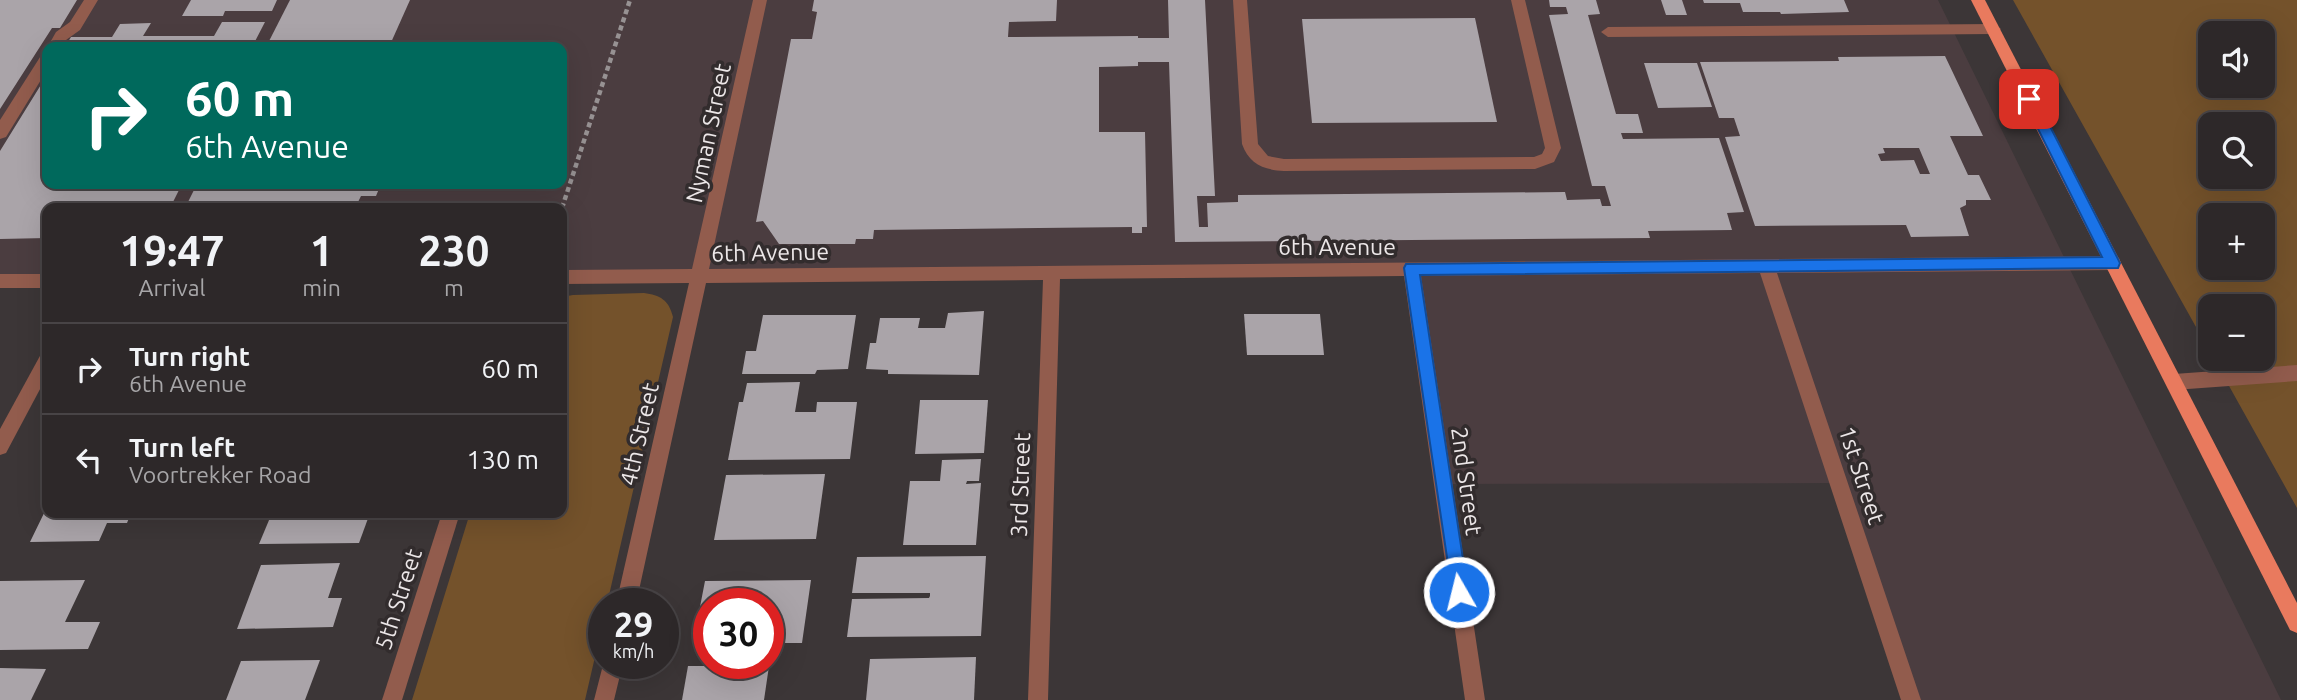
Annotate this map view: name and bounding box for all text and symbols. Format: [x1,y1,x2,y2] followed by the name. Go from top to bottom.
[2198,21,2275,371] map controls
[2198,21,2275,98] button: sound
[681,61,735,205] street label: Nyman Street
[1999,69,2059,129] pin
[70,70,161,161] icon: right
[185,70,294,125] text: 60 m
[2010,80,2048,118] icon: arrive
[2198,112,2275,189] button: search
[185,128,349,164] text: 6th Avenue
[2198,203,2275,280] button: +
[120,227,225,274] text: 19:47
[310,227,333,274] text: 1
[418,227,489,274] text: 230
[1278,234,1396,259] street label: 6th Avenue
[711,238,829,266] street label: 6th Avenue
[139,275,206,300] text: Arrival
[302,275,341,300] text: min
[444,275,464,300] text: m
[2198,294,2275,371] button: −
[129,342,250,371] text: Turn right
[70,350,108,388] icon: right
[481,354,539,383] text: 60 m
[129,371,247,396] text: 6th Avenue
[615,380,663,488] street label: 4th Street
[1834,423,1890,527] street label: 1st Street
[1447,425,1487,537] street label: 2nd Street
[1006,432,1034,538] street label: 3rd Street
[129,433,235,462] text: Turn left
[70,441,108,479] icon: left
[467,445,539,474] text: 130 m
[129,462,311,487] text: Voortrekker Road
[370,545,426,653] street label: 5th Street
[1422,555,1496,629] position arrow
[693,588,784,679] speed limit sign: 30
[614,604,653,644] text: 29
[613,641,654,661] text: km/h

